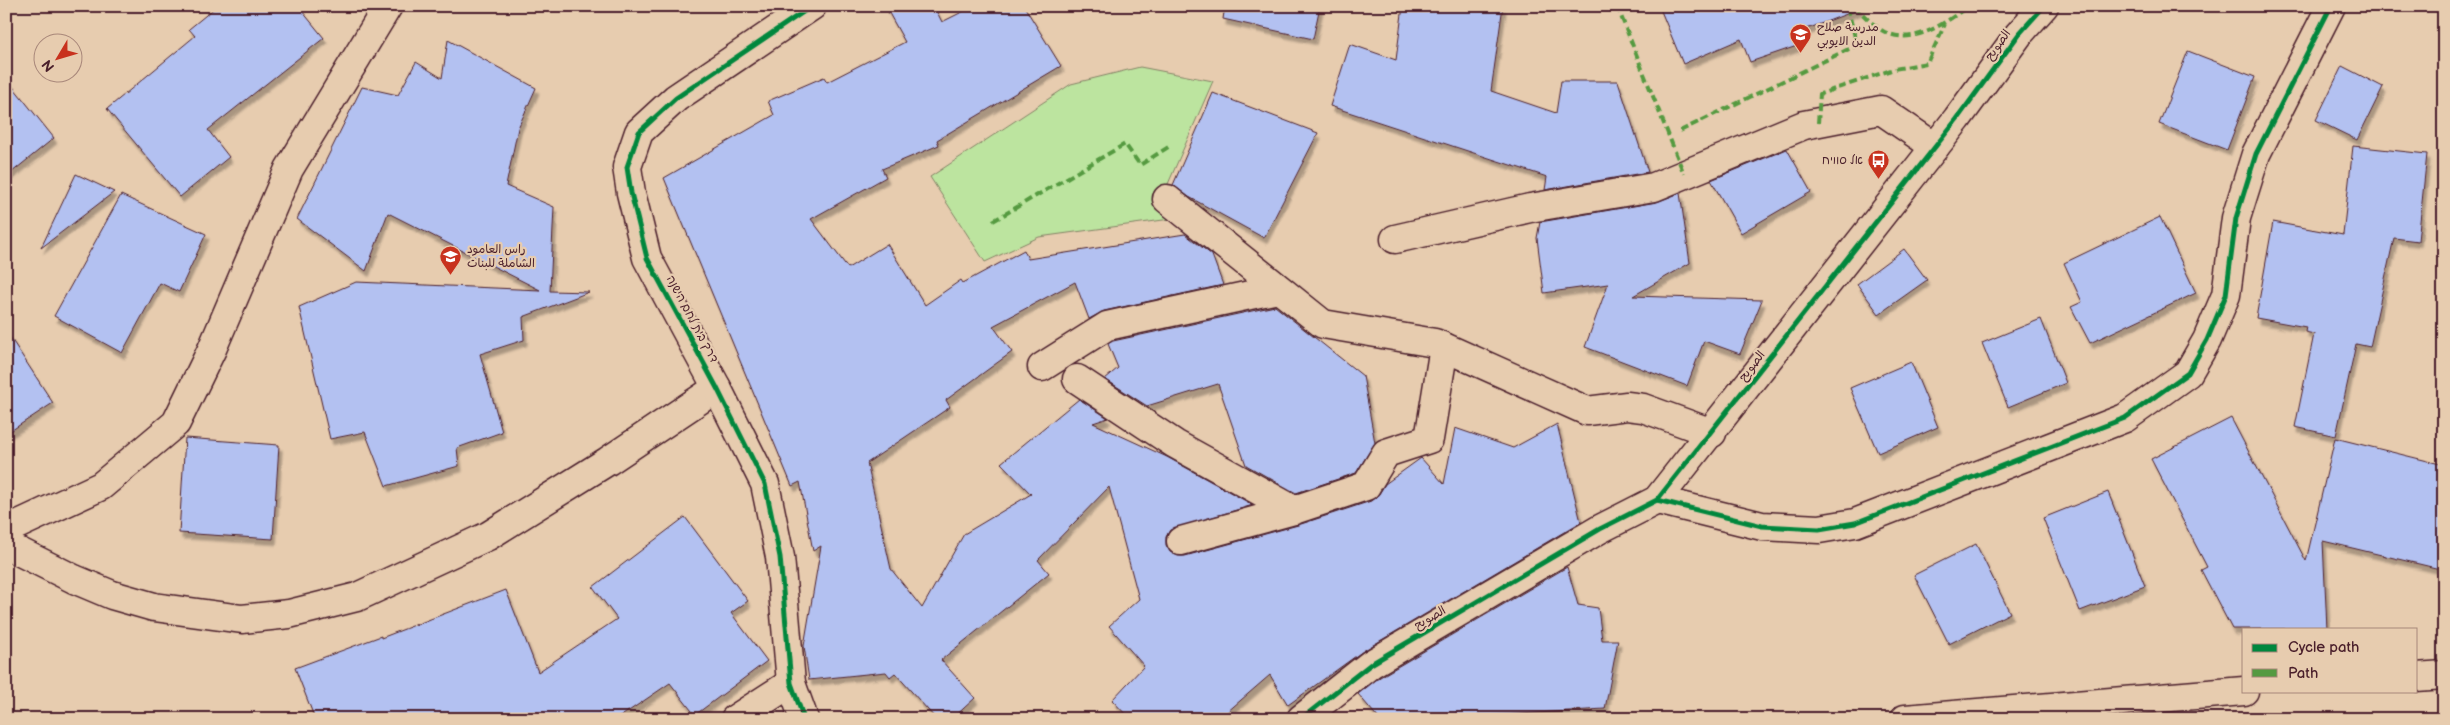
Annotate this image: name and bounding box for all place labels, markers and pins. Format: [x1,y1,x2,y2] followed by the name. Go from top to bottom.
[1817,20,1879,52] place label: مدرسة صلاح الدين الايوبي
[1789,22,1813,53] school or university icon: مدرسة صلاح الدين الايوبي
[1867,148,1891,179] bus stop icon: אל סוויח
[1822,153,1863,168] place label: אל סוויח
[467,242,535,271] place label: راس العامود الشاملة للبنات
[439,244,463,275] school or university icon: راس العامود الشاملة للبنات

